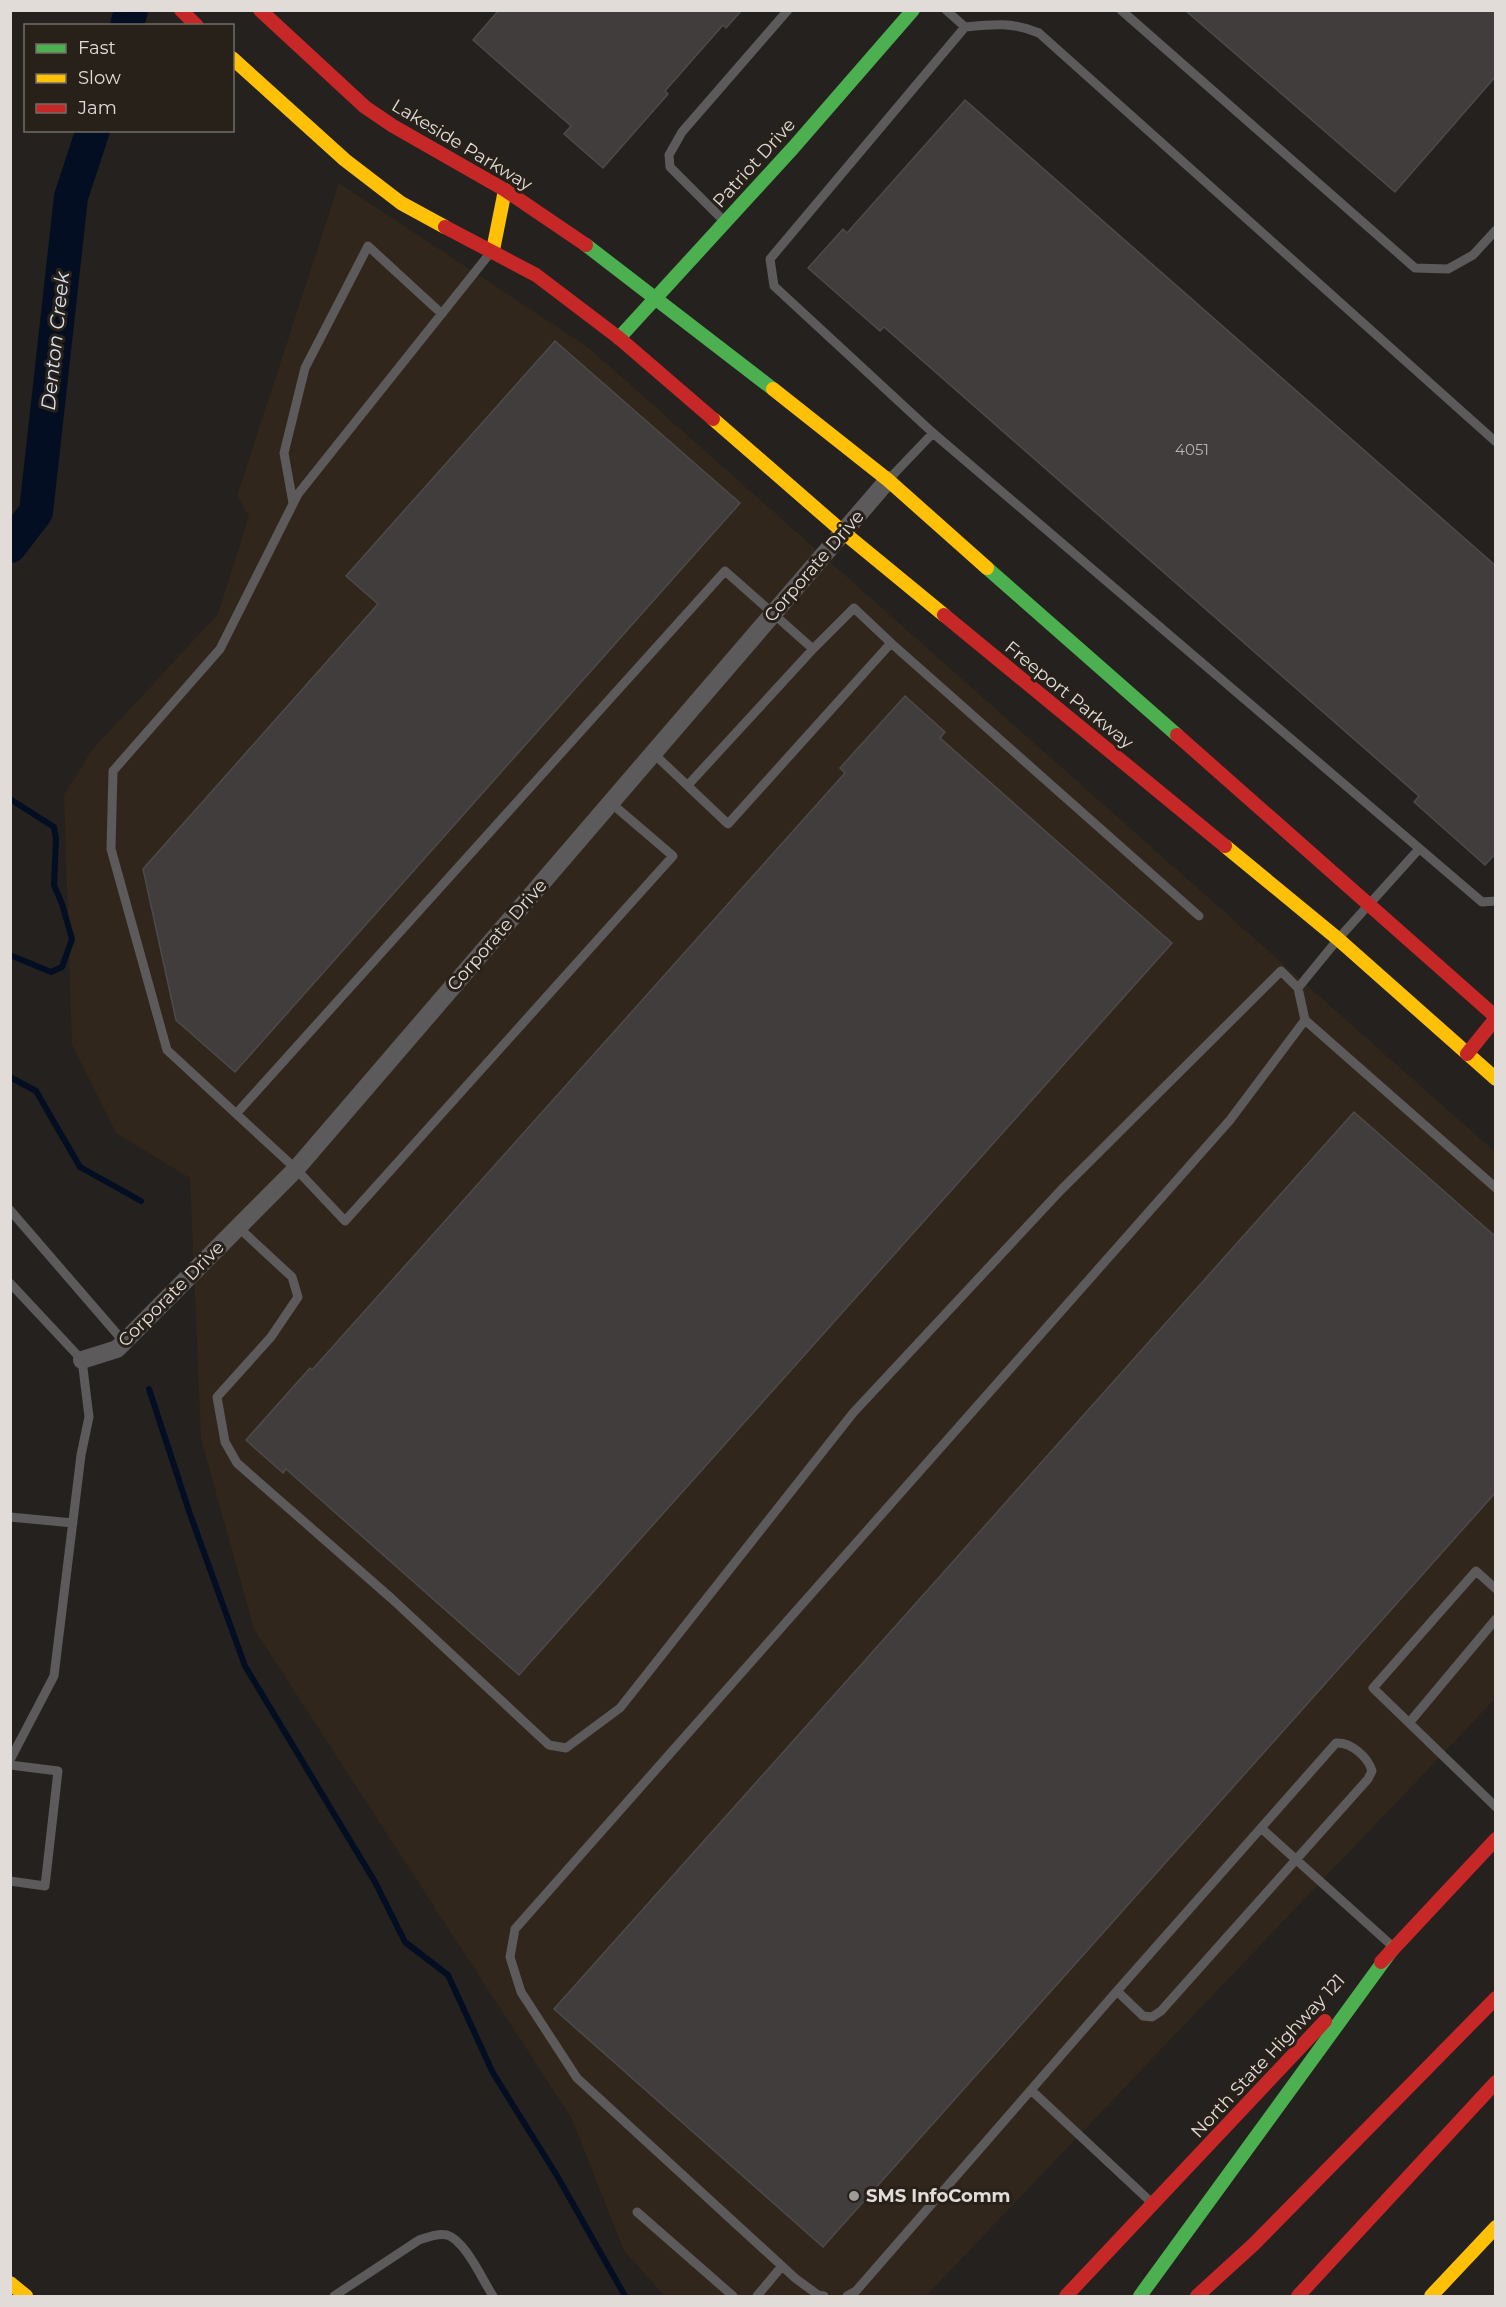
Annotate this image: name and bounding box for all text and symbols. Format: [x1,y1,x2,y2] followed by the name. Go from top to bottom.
[24,24,234,132] legend
[78,37,116,59] text: Fast
[78,67,121,89] text: Slow
[388,94,536,196] street label: Lakeside Parkway
[77,97,117,119] text: Jam
[708,114,800,212] street label: Patriot Drive
[36,269,74,412] water label: Denton Creek
[1175,440,1209,459] house number: 4051
[759,505,869,626] street label: Corporate Drive
[1000,636,1138,754] street label: Freeport Parkway
[442,874,552,995] street label: Corporate Drive
[113,1236,229,1352] street label: Corporate Drive
[1186,1970,1350,2142] street label: North State Highway 121
[866,2185,1010,2207] place label: SMS InfoComm
[847,2189,861,2203] marker: SMS InfoComm

